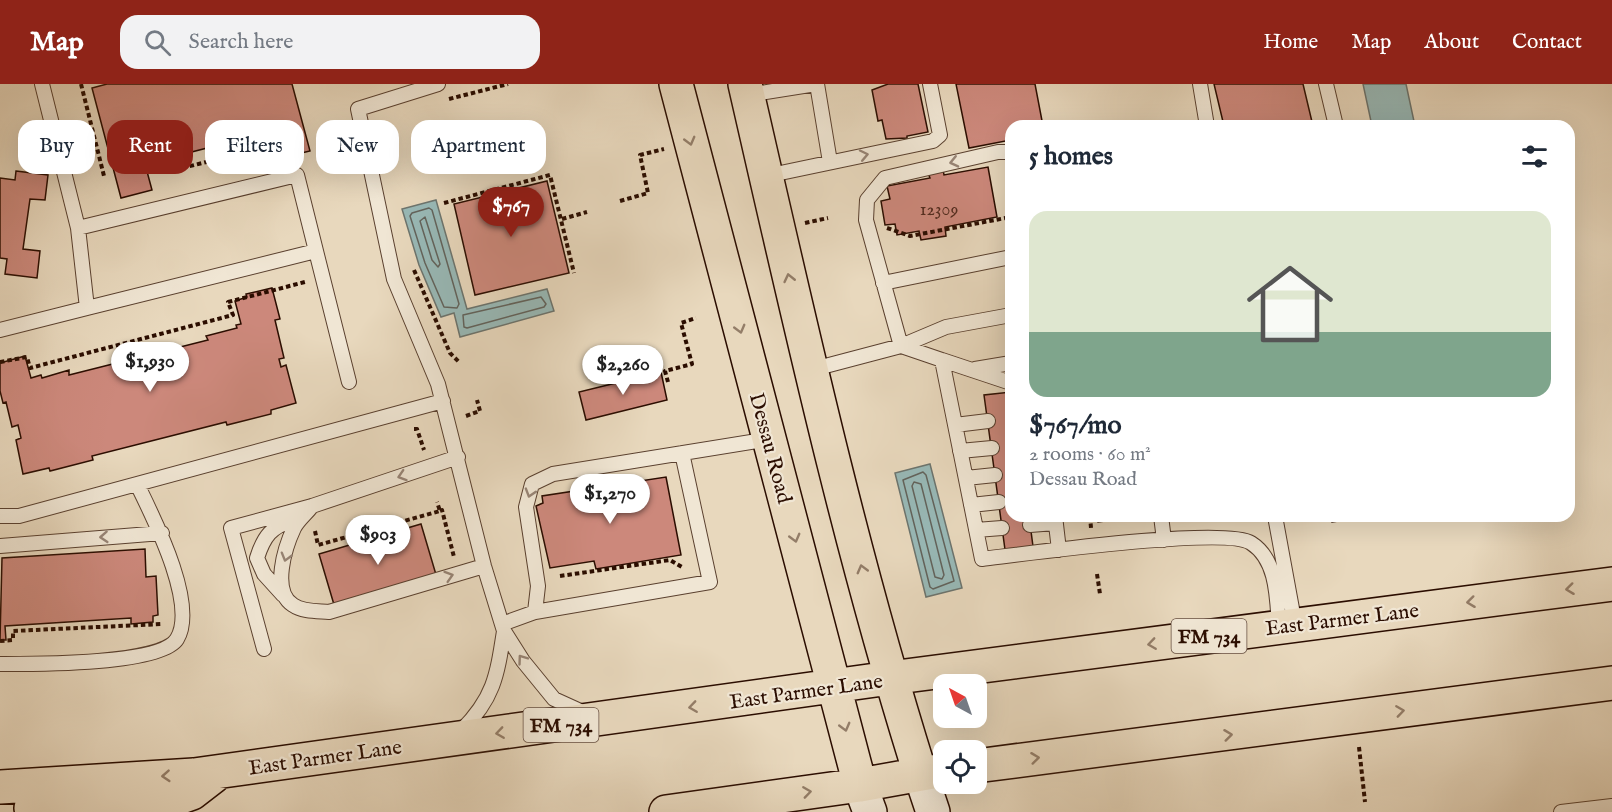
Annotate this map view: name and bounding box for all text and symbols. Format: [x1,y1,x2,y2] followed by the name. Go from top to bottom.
[120,15,540,69] search box
[30,25,84,60] text: Map
[141,26,174,59] icon: search
[189,28,293,56] text: Search here
[1263,29,1318,56] text: Home
[1351,29,1391,56] text: Map
[1424,29,1479,56] text: About
[1512,29,1582,56] text: Contact
[18,120,95,174] chip: Buy
[107,120,193,174] chip: Rent
[205,120,304,174] chip: Filters
[316,120,399,174] chip: New
[411,120,546,174] chip: Apartment
[683,135,696,145] one-way arrow
[1029,140,1113,173] text: 5 homes
[1518,140,1551,173] icon: filters
[859,150,869,163] one-way arrow
[949,155,959,168] one-way arrow
[475,187,547,238] pin: $767
[492,194,530,219] text: $767
[920,199,958,222] house number: 12309
[1236,250,1344,358] icon: home
[783,274,796,284] one-way arrow
[733,323,745,334] one-way arrow
[101,342,199,393] pin: $1,930
[574,345,672,396] pin: $2,260
[125,349,175,374] text: $1,930
[596,352,650,377] text: $2,260
[742,390,797,507] street label: Dessau Road
[1029,409,1122,442] text: $767/mo
[1029,442,1151,467] text: 2 rooms · 60 m²
[1029,467,1137,492] text: Dessau Road
[397,468,408,481] one-way arrow
[561,474,659,525] pin: $1,270
[584,481,636,506] text: $1,270
[525,487,537,498] one-way arrow
[342,515,414,566] pin: $903
[359,522,397,547] text: $903
[99,531,108,544] one-way arrow
[787,533,800,543] one-way arrow
[281,551,293,562] one-way arrow
[857,565,869,575] one-way arrow
[443,571,454,583] one-way arrow
[1566,583,1575,595] one-way arrow
[1466,595,1475,608] one-way arrow
[1264,598,1421,643] street label: East Parmer Lane
[1172,619,1246,653] road number: FM 734
[1148,637,1157,649] one-way arrow
[519,655,530,666] one-way arrow
[728,668,885,717] street label: East Parmer Lane
[933,674,987,728] north arrow
[933,674,987,794] map controls
[688,700,698,712] one-way arrow
[1396,706,1405,718] one-way arrow
[524,708,598,742] road number: FM 734
[837,721,850,731] one-way arrow
[495,727,504,739] one-way arrow
[1223,729,1233,741] one-way arrow
[247,734,404,783] street label: East Parmer Lane
[933,740,987,794] button: locate
[1030,753,1039,765] one-way arrow
[162,770,171,783] one-way arrow
[802,787,812,799] one-way arrow

